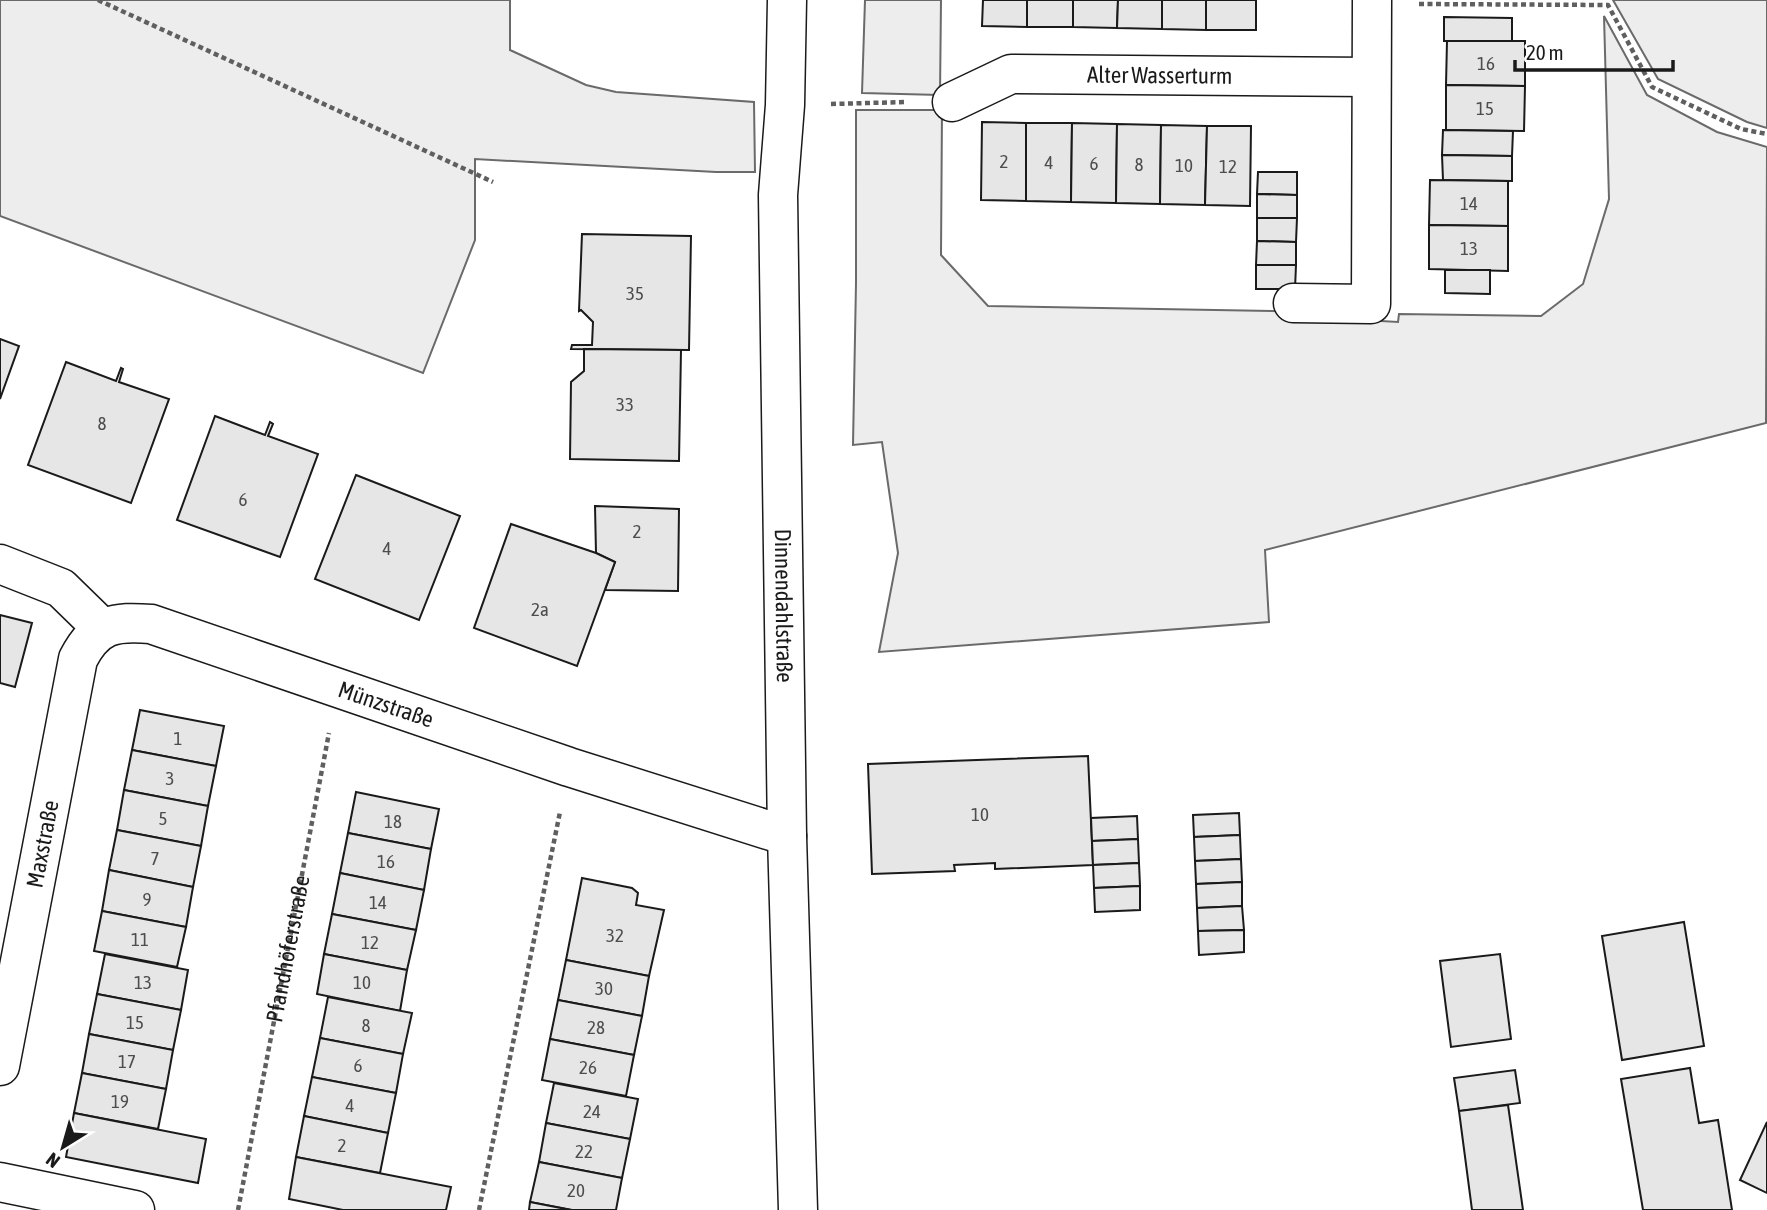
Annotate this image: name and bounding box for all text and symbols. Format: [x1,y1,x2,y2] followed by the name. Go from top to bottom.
[1515,28,1672,72] scale bar
[1526,40,1564,64] text: 20 m
[1477,52,1495,74] house number: 16
[1087,62,1232,89] street label: Alter Wasserturm
[1476,97,1494,119] house number: 15
[1000,150,1008,172] house number: 2
[1045,151,1054,173] house number: 4
[1090,152,1099,174] house number: 6
[1135,153,1144,175] house number: 8
[1175,154,1193,176] house number: 10
[1219,155,1237,177] house number: 12
[1460,192,1478,214] house number: 14
[1460,237,1478,259] house number: 13
[626,282,644,304] house number: 35
[616,393,634,415] house number: 33
[98,412,107,434] house number: 8
[239,488,248,510] house number: 6
[633,520,641,542] house number: 2
[770,528,798,683] street label: Dinnendahlstraße
[383,537,392,559] house number: 4
[531,598,549,620] house number: 2a
[335,676,437,733] street label: Münzstraße
[174,727,182,749] house number: 1
[166,767,174,789] house number: 3
[21,798,64,890] street label: Maxstraße
[971,803,989,825] house number: 10
[159,807,167,829] house number: 5
[384,810,402,832] house number: 18
[151,847,159,869] house number: 7
[377,850,395,872] house number: 16
[261,873,315,1024] street label: Pfandhöferstraße
[143,888,152,910] house number: 9
[369,891,387,913] house number: 14
[606,924,624,946] house number: 32
[131,928,149,950] house number: 11
[361,931,379,953] house number: 12
[134,971,152,993] house number: 13
[353,971,371,993] house number: 10
[595,977,613,999] house number: 30
[126,1011,144,1033] house number: 15
[362,1014,371,1036] house number: 8
[587,1016,605,1038] house number: 28
[118,1050,136,1072] house number: 17
[354,1054,363,1076] house number: 6
[579,1056,597,1078] house number: 26
[111,1090,129,1112] house number: 19
[346,1094,355,1116] house number: 4
[583,1100,601,1122] house number: 24
[28,1112,98,1182] north arrow
[338,1134,346,1156] house number: 2
[575,1140,593,1162] house number: 22
[42,1148,64,1173] text: N
[567,1179,585,1201] house number: 20

